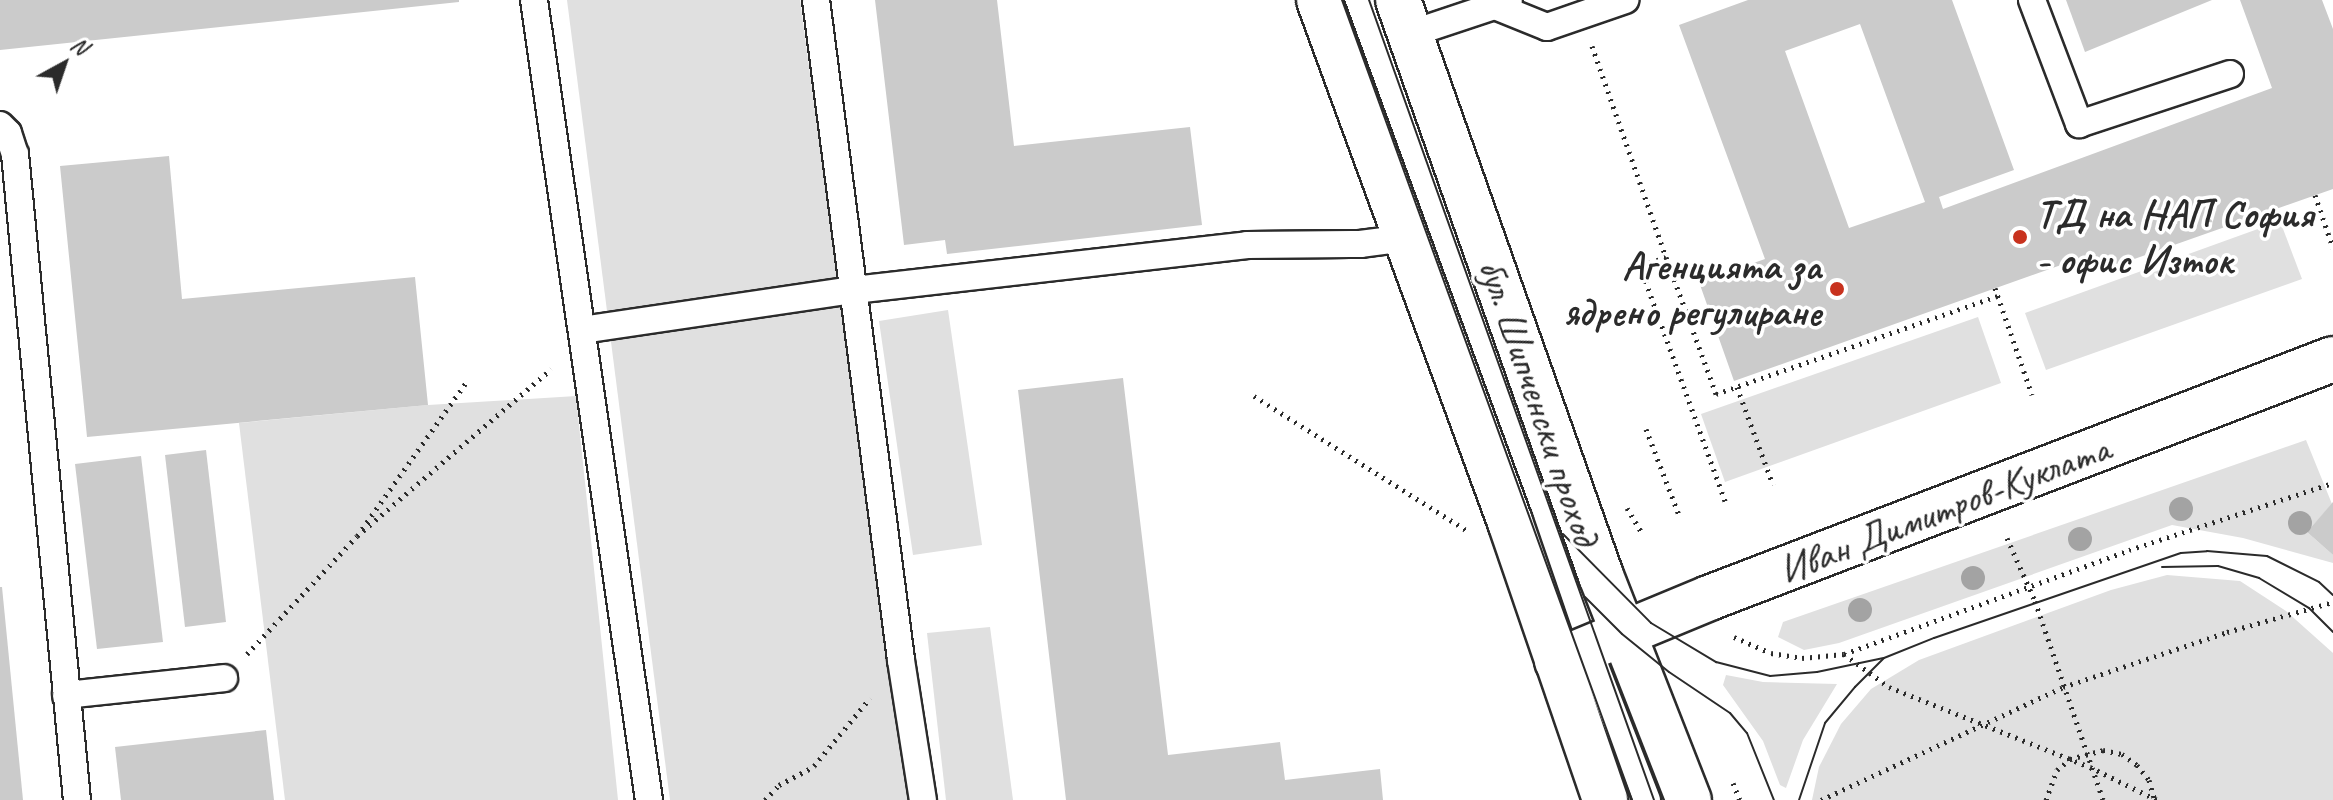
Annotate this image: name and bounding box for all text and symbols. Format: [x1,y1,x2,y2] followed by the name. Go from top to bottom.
[24,24,104,104] north arrow
[65,31,94,61] text: N
[2036,190,2310,284] place label: ТД на НАП София - офис Изток
[2011,228,2029,246] marker: ТД на НАП София - офис Изток
[1564,242,1821,336] place label: Агенцията за ядрено регулиране
[1467,252,1611,552] street label: бул. Шипченски проход
[1828,280,1846,298] marker: Агенцията за ядрено регулиране
[1770,423,2118,595] street label: Иван Димитров-Куклата

